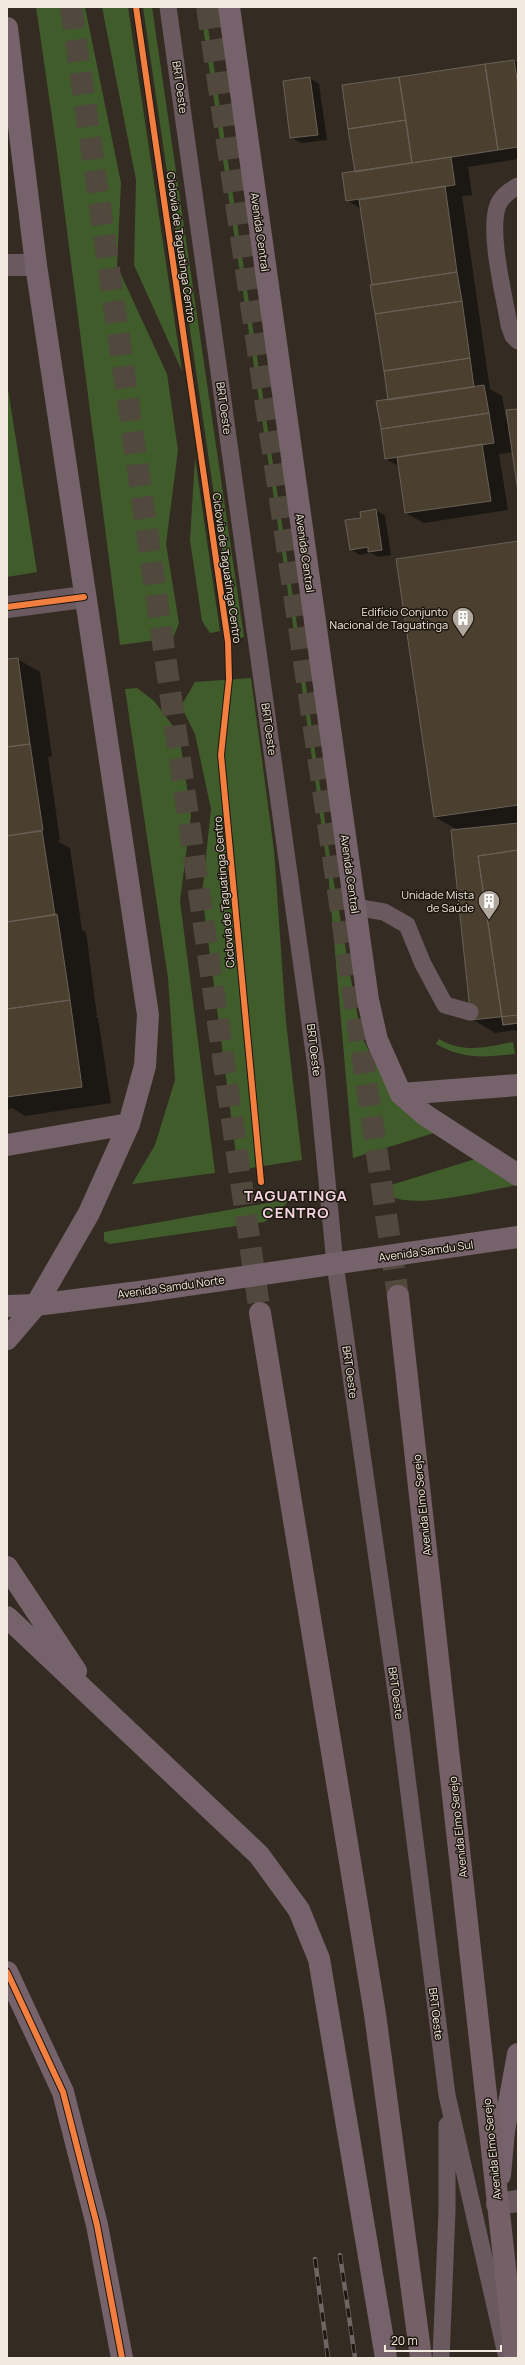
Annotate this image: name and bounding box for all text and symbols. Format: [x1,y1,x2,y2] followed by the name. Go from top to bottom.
[169,60,192,115] street label: BRT Oeste
[164,171,200,324] street label: Ciclovia de Taguatinga Centro
[248,191,273,272] street label: Avenida Central
[213,381,236,436] street label: BRT Oeste
[210,492,246,645] street label: Ciclovia de Taguatinga Centro
[293,512,318,593] street label: Avenida Central
[330,604,448,632] place label: Edifício Conjunto Nacional de Taguatinga
[450,605,476,638] building icon: Edifício Conjunto Nacional de Taguatinga
[258,702,281,757] street label: BRT Oeste
[209,815,238,968] street label: Ciclovia de Taguatinga Centro
[338,833,363,914] street label: Avenida Central
[401,887,475,915] place label: Unidade Mista de Saúde
[476,888,502,921] building icon: Unidade Mista de Saúde
[304,1023,325,1078] street label: BRT Oeste
[244,1185,348,1223] district label: TAGUATINGA CENTRO
[378,1236,474,1265] street label: Avenida Samdu Sul
[116,1271,226,1301] street label: Avenida Samdu Norte
[339,1345,362,1400] street label: BRT Oeste
[409,1453,434,1556] street label: Avenida Elmo Serejo
[385,1666,408,1721] street label: BRT Oeste
[445,1775,470,1878] street label: Avenida Elmo Serejo
[426,1987,447,2042] street label: BRT Oeste
[479,2097,504,2200] street label: Avenida Elmo Serejo
[385,2327,501,2353] scale bar
[391,2332,418,2349] text: 20 m

